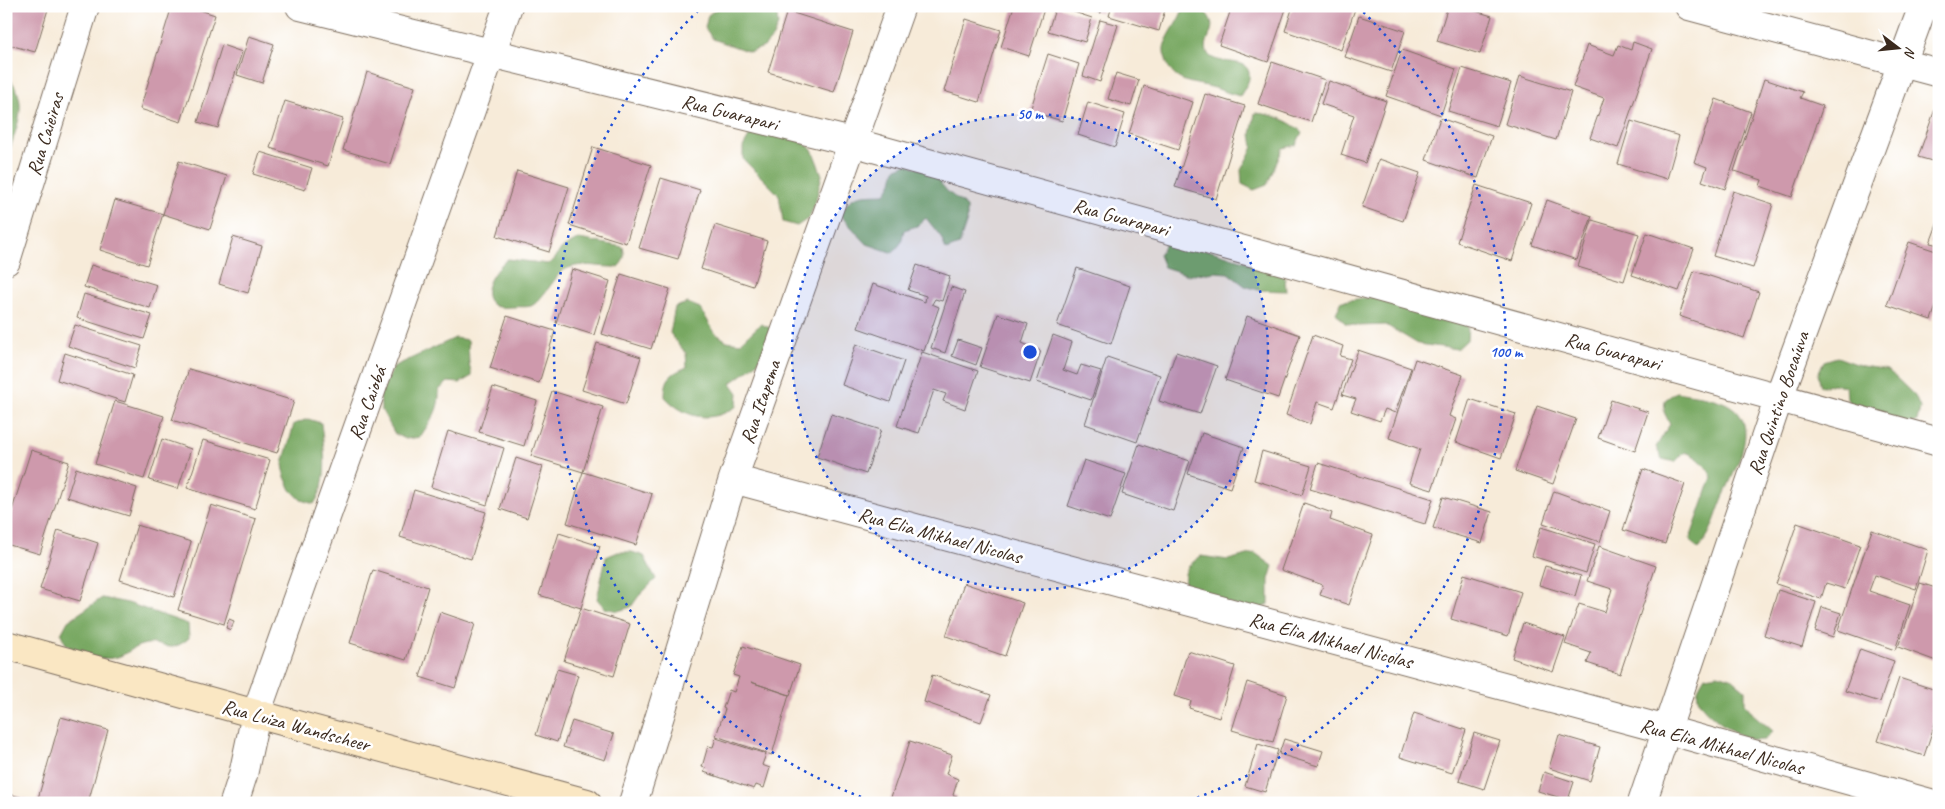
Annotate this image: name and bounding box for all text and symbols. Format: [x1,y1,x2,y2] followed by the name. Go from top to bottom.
[1872,22,1922,72] north arrow
[1900,45,1919,60] text: N
[21,88,70,178] street label: Rua Caieiras
[679,88,783,137] street label: Rua Guarapari
[1017,105,1044,124] text: 50 m
[1070,193,1174,243] street label: Rua Guarapari
[1742,326,1815,478] street label: Rua Quintino Bocaíuva
[1562,327,1666,377] street label: Rua Guarapari
[1021,343,1039,361] centre of rings
[1490,343,1524,362] text: 100 m
[735,355,787,447] street label: Rua Itapema
[343,361,393,443] street label: Rua Caiobá
[855,502,1026,570] street label: Rua Elia Mikhael Nicolas
[1246,607,1417,675] street label: Rua Elia Mikhael Nicolas
[219,694,374,758] street label: Rua Luiza Wandscheer
[1637,713,1808,781] street label: Rua Elia Mikhael Nicolas

